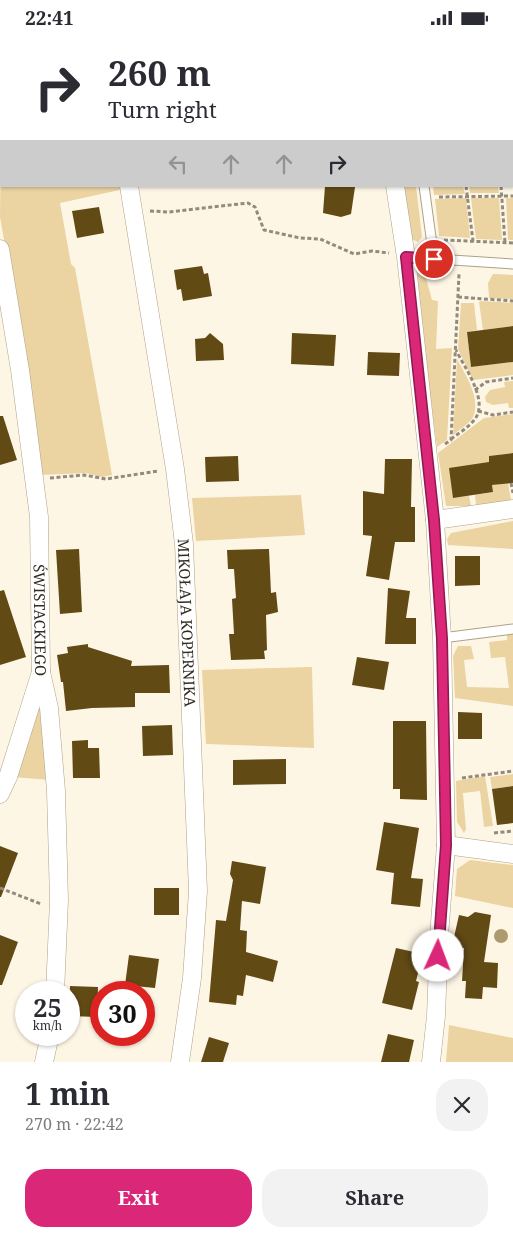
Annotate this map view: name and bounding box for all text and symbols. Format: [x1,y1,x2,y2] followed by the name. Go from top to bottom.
[25,5,74,31] text: 22:41
[108,49,211,96] text: 260 m
[25,55,90,120] icon: right
[108,94,217,124] text: Turn right
[164,150,192,178] icon: left
[217,150,245,178] icon: ahead
[270,150,298,178] icon: ahead
[323,150,351,178] icon: right
[413,238,455,280] pin
[420,245,448,273] icon: arrive
[174,538,201,708] street label: MIKOŁAJA KOPERNIKA
[30,564,51,676] street label: ŚWISTACKIEGO
[411,929,463,981] position arrow
[90,981,155,1046] speed limit sign: 30
[33,990,62,1024] text: 25
[33,1017,62,1034] text: km/h
[25,1073,110,1114] text: 1 min
[436,1079,488,1131] button: close
[25,1113,124,1135] text: 270 m · 22:42
[25,1169,252,1227] button: Exit
[262,1169,488,1227] button: Share

